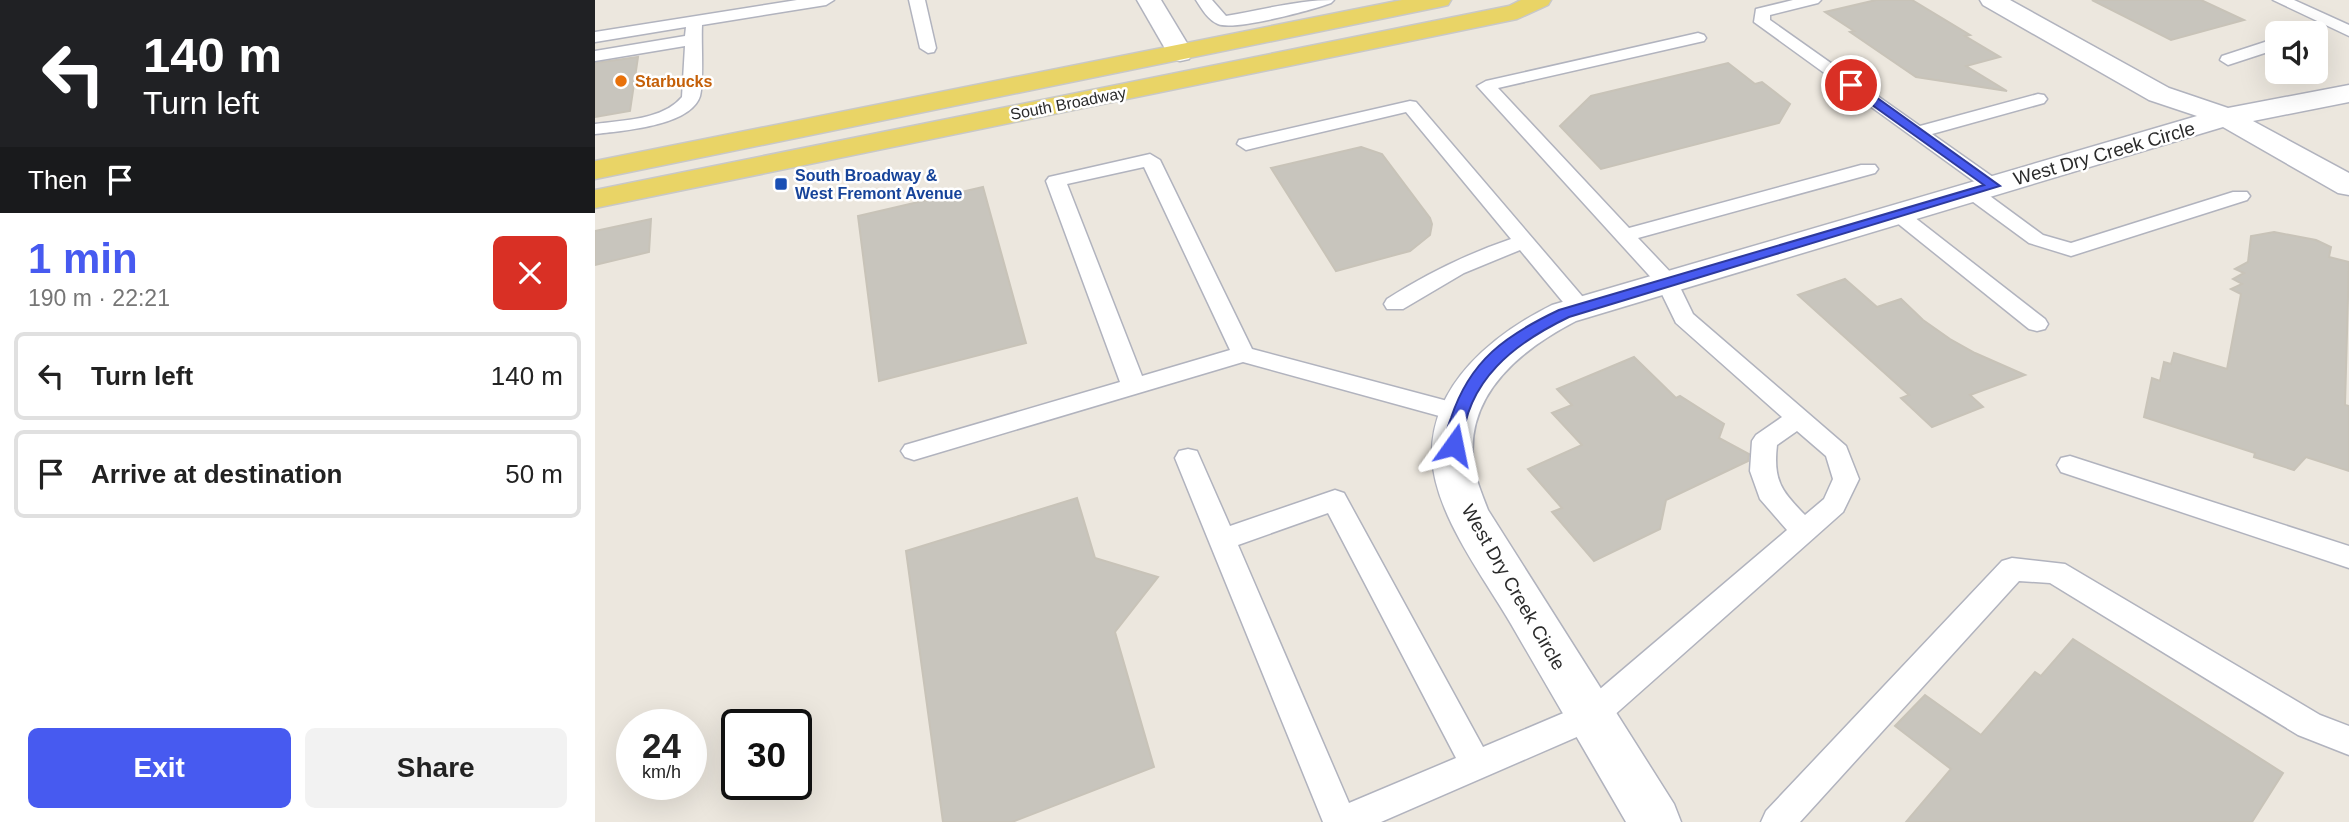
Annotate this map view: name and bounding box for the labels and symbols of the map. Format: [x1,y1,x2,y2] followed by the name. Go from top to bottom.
[1821,55,1881,115] pin
[613,73,629,89] marker: Starbucks
[635,73,712,90] place label: Starbucks
[1009,84,1127,123] street label: South Broadway
[2011,118,2197,189] street label: West Dry Creek Circle
[795,167,963,202] place label: South Broadway & West Fremont Avenue
[773,176,789,192] marker: South Broadway & West Fremont Avenue
[1417,408,1491,482] position arrow
[1458,501,1570,674] street label: West Dry Creek Circle
[721,709,812,800] speed limit sign: 30

